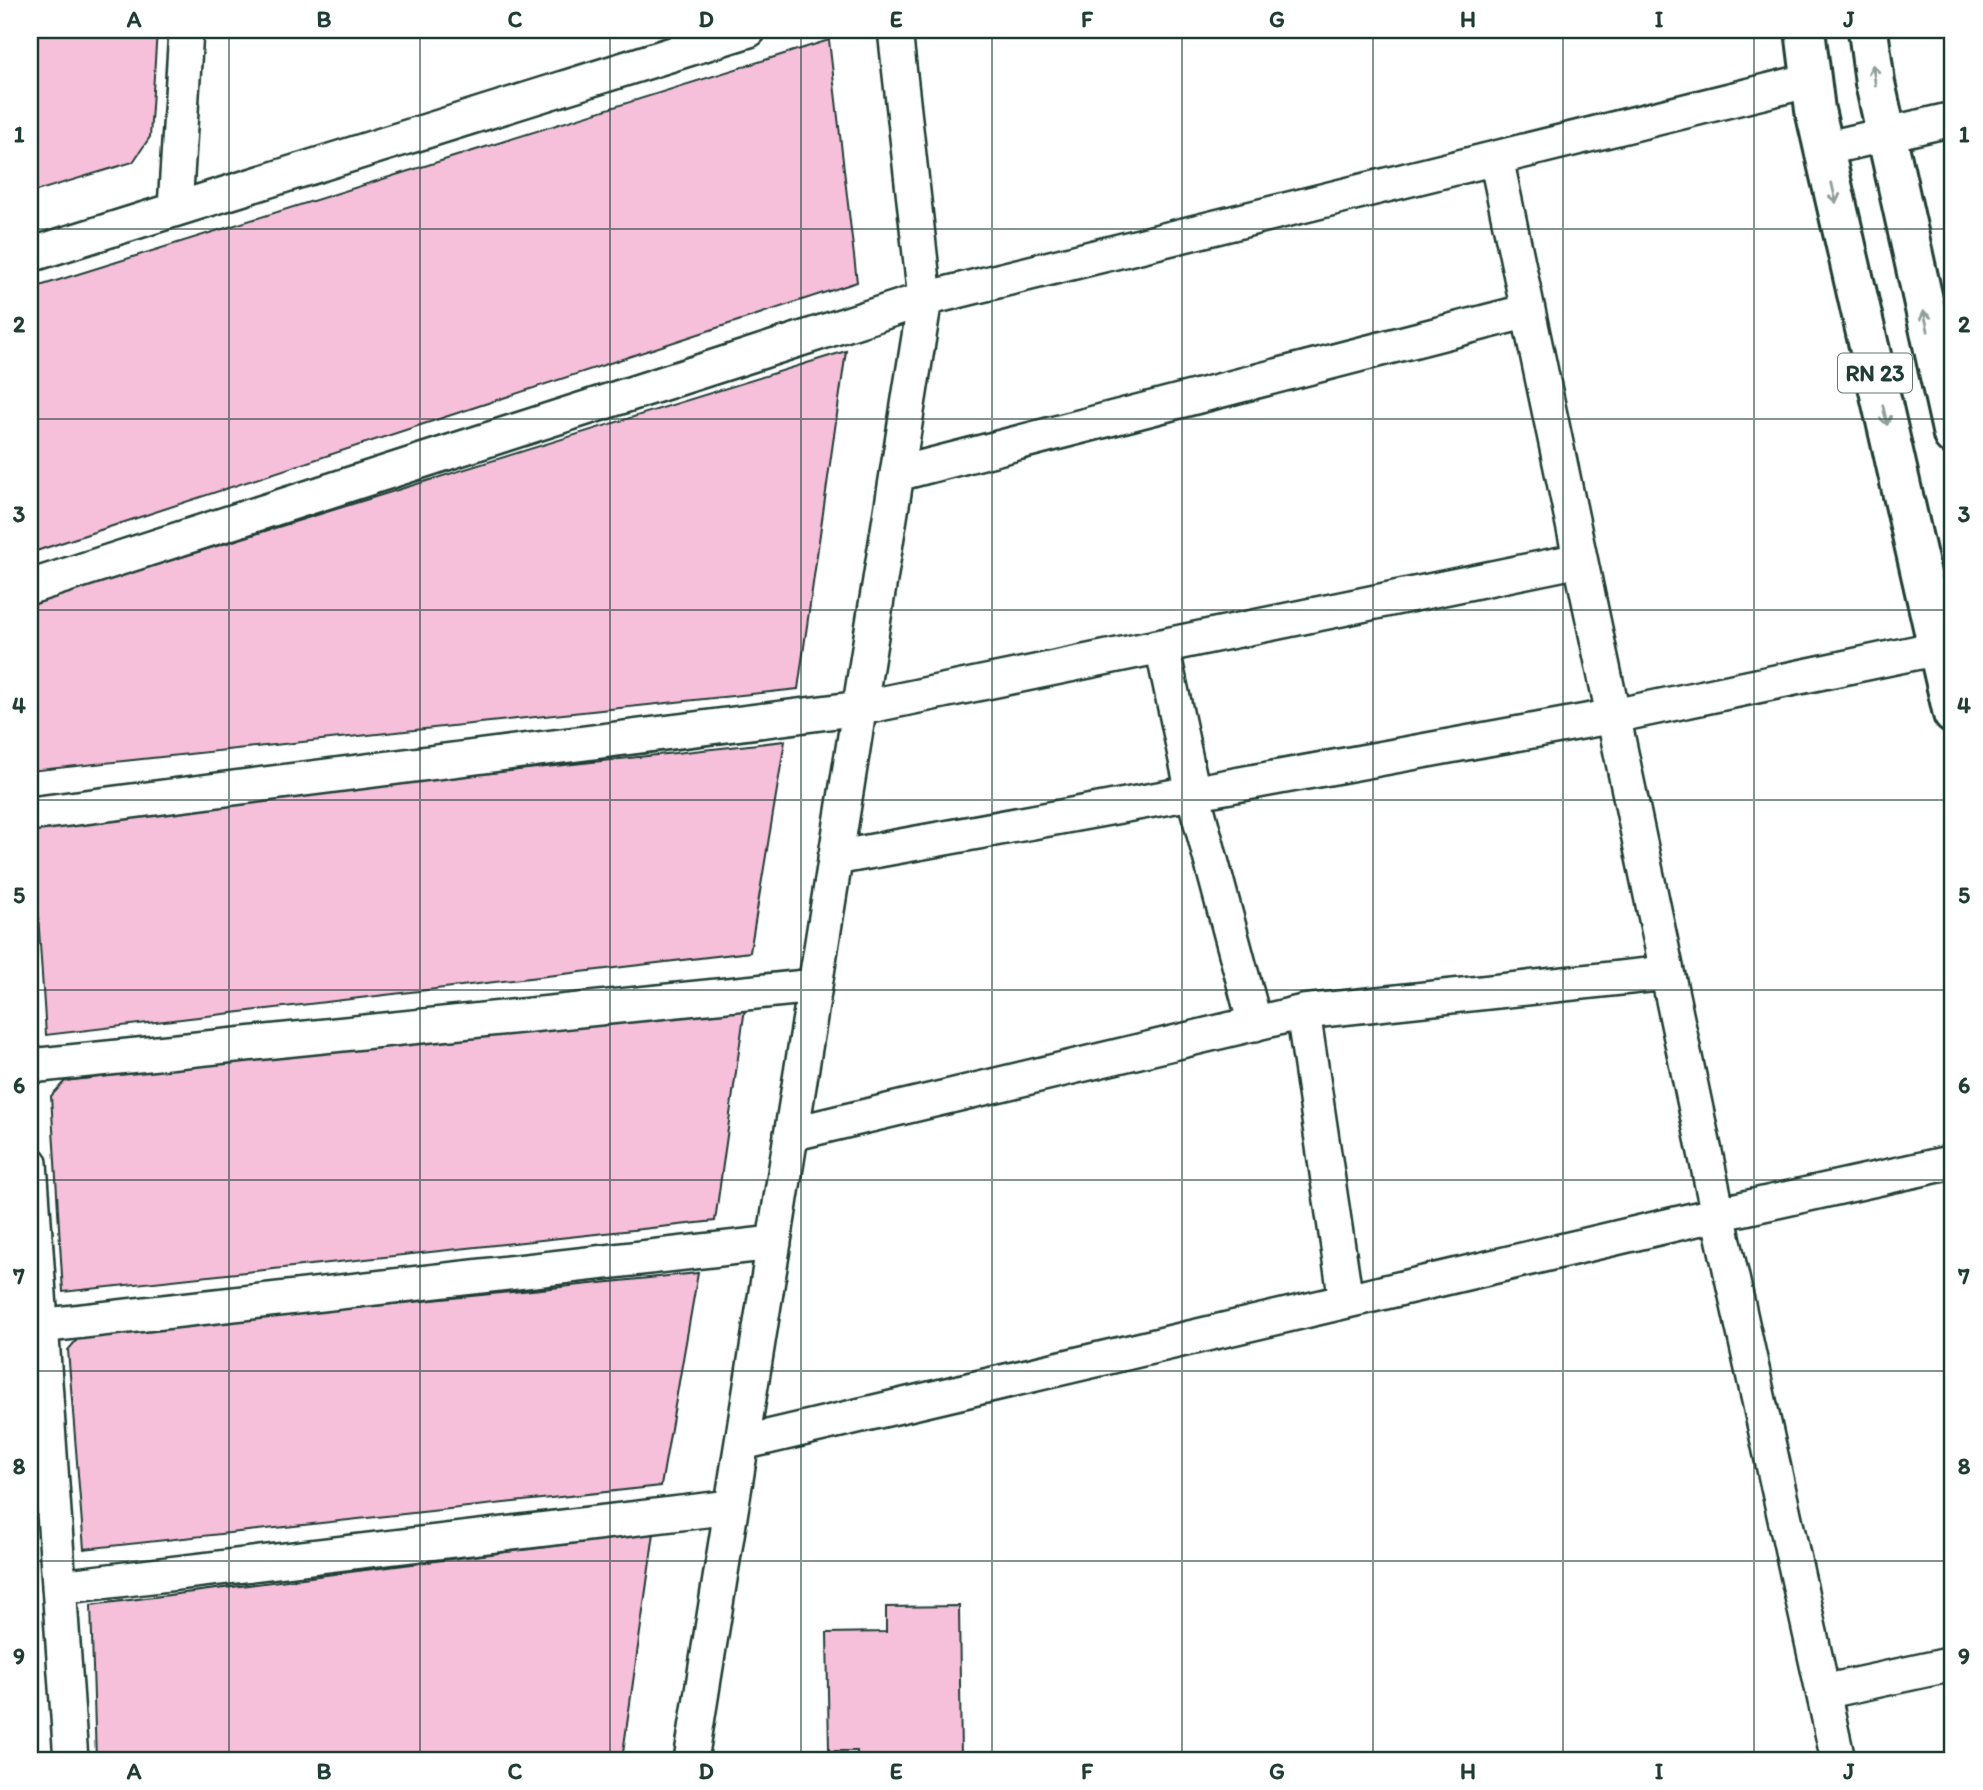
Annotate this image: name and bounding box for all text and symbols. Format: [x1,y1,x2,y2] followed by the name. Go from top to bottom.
[126,5,142,33] text: A
[317,5,332,33] text: B
[508,5,523,33] text: C
[698,5,714,33] text: D
[890,5,903,33] text: E
[1081,5,1094,33] text: F
[1269,5,1285,33] text: G
[1460,5,1476,33] text: H
[1655,5,1664,33] text: I
[1842,5,1855,33] text: J
[1867,64,1880,87] one-way arrow
[14,120,25,148] text: 1
[1959,120,1970,148] text: 1
[1827,181,1841,204] one-way arrow
[13,310,26,338] text: 2
[1918,310,1932,333] one-way arrow
[1958,310,1971,338] text: 2
[1838,354,1912,392] road number: RN 23
[1878,403,1892,426] one-way arrow
[13,500,26,528] text: 3
[1958,500,1971,528] text: 3
[12,691,26,719] text: 4
[1957,691,1971,719] text: 4
[13,881,25,909] text: 5
[1958,881,1970,909] text: 5
[13,1071,25,1099] text: 6
[1958,1071,1970,1099] text: 6
[12,1262,25,1290] text: 7
[1957,1262,1970,1290] text: 7
[13,1452,26,1480] text: 8
[1958,1452,1971,1480] text: 8
[13,1642,25,1670] text: 9
[1958,1642,1970,1670] text: 9
[126,1757,142,1785] text: A
[317,1757,332,1785] text: B
[508,1757,523,1785] text: C
[698,1757,714,1785] text: D
[890,1757,903,1785] text: E
[1081,1757,1094,1785] text: F
[1269,1757,1285,1785] text: G
[1460,1757,1476,1785] text: H
[1655,1757,1664,1785] text: I
[1842,1757,1855,1785] text: J

